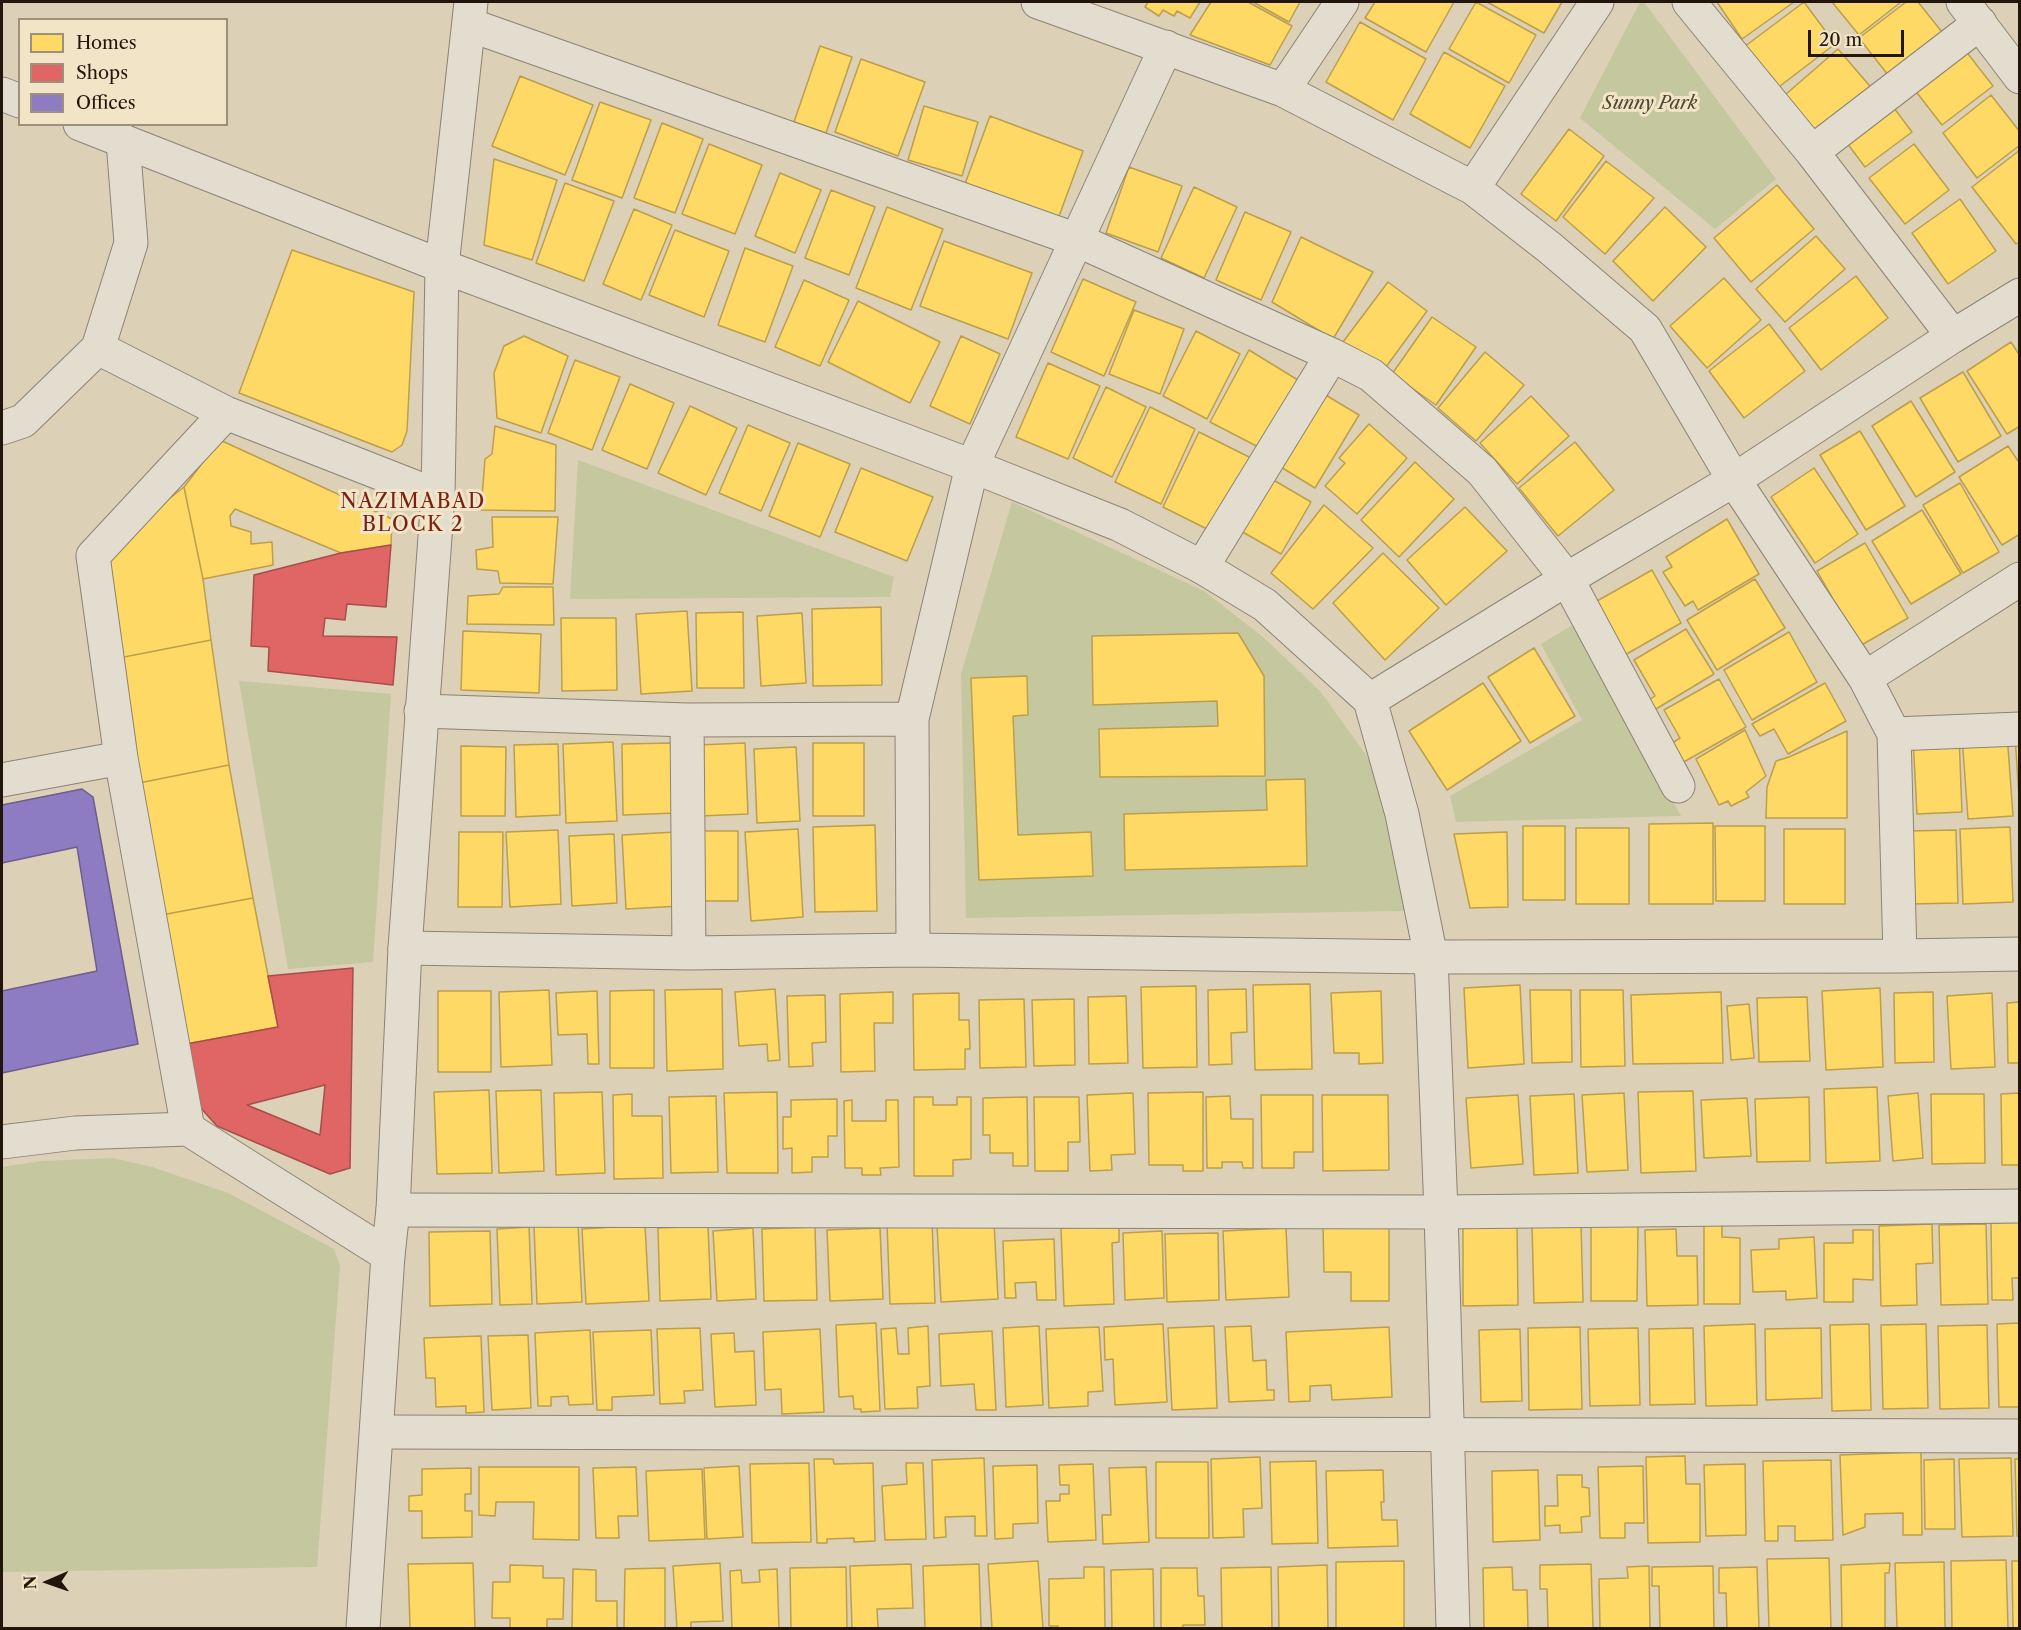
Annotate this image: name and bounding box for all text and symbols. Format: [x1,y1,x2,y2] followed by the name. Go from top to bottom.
[18,18,228,126] legend
[1811,18,1907,56] scale bar
[1819,29,1862,51] text: 20 m
[76,32,137,54] text: Homes
[76,62,128,84] text: Shops
[76,92,136,114] text: Offices
[1603,93,1697,115] park label: Sunny Park
[340,490,486,537] district label: NAZIMABAD BLOCK 2
[18,1552,78,1612] north arrow
[20,1575,40,1590] text: N

